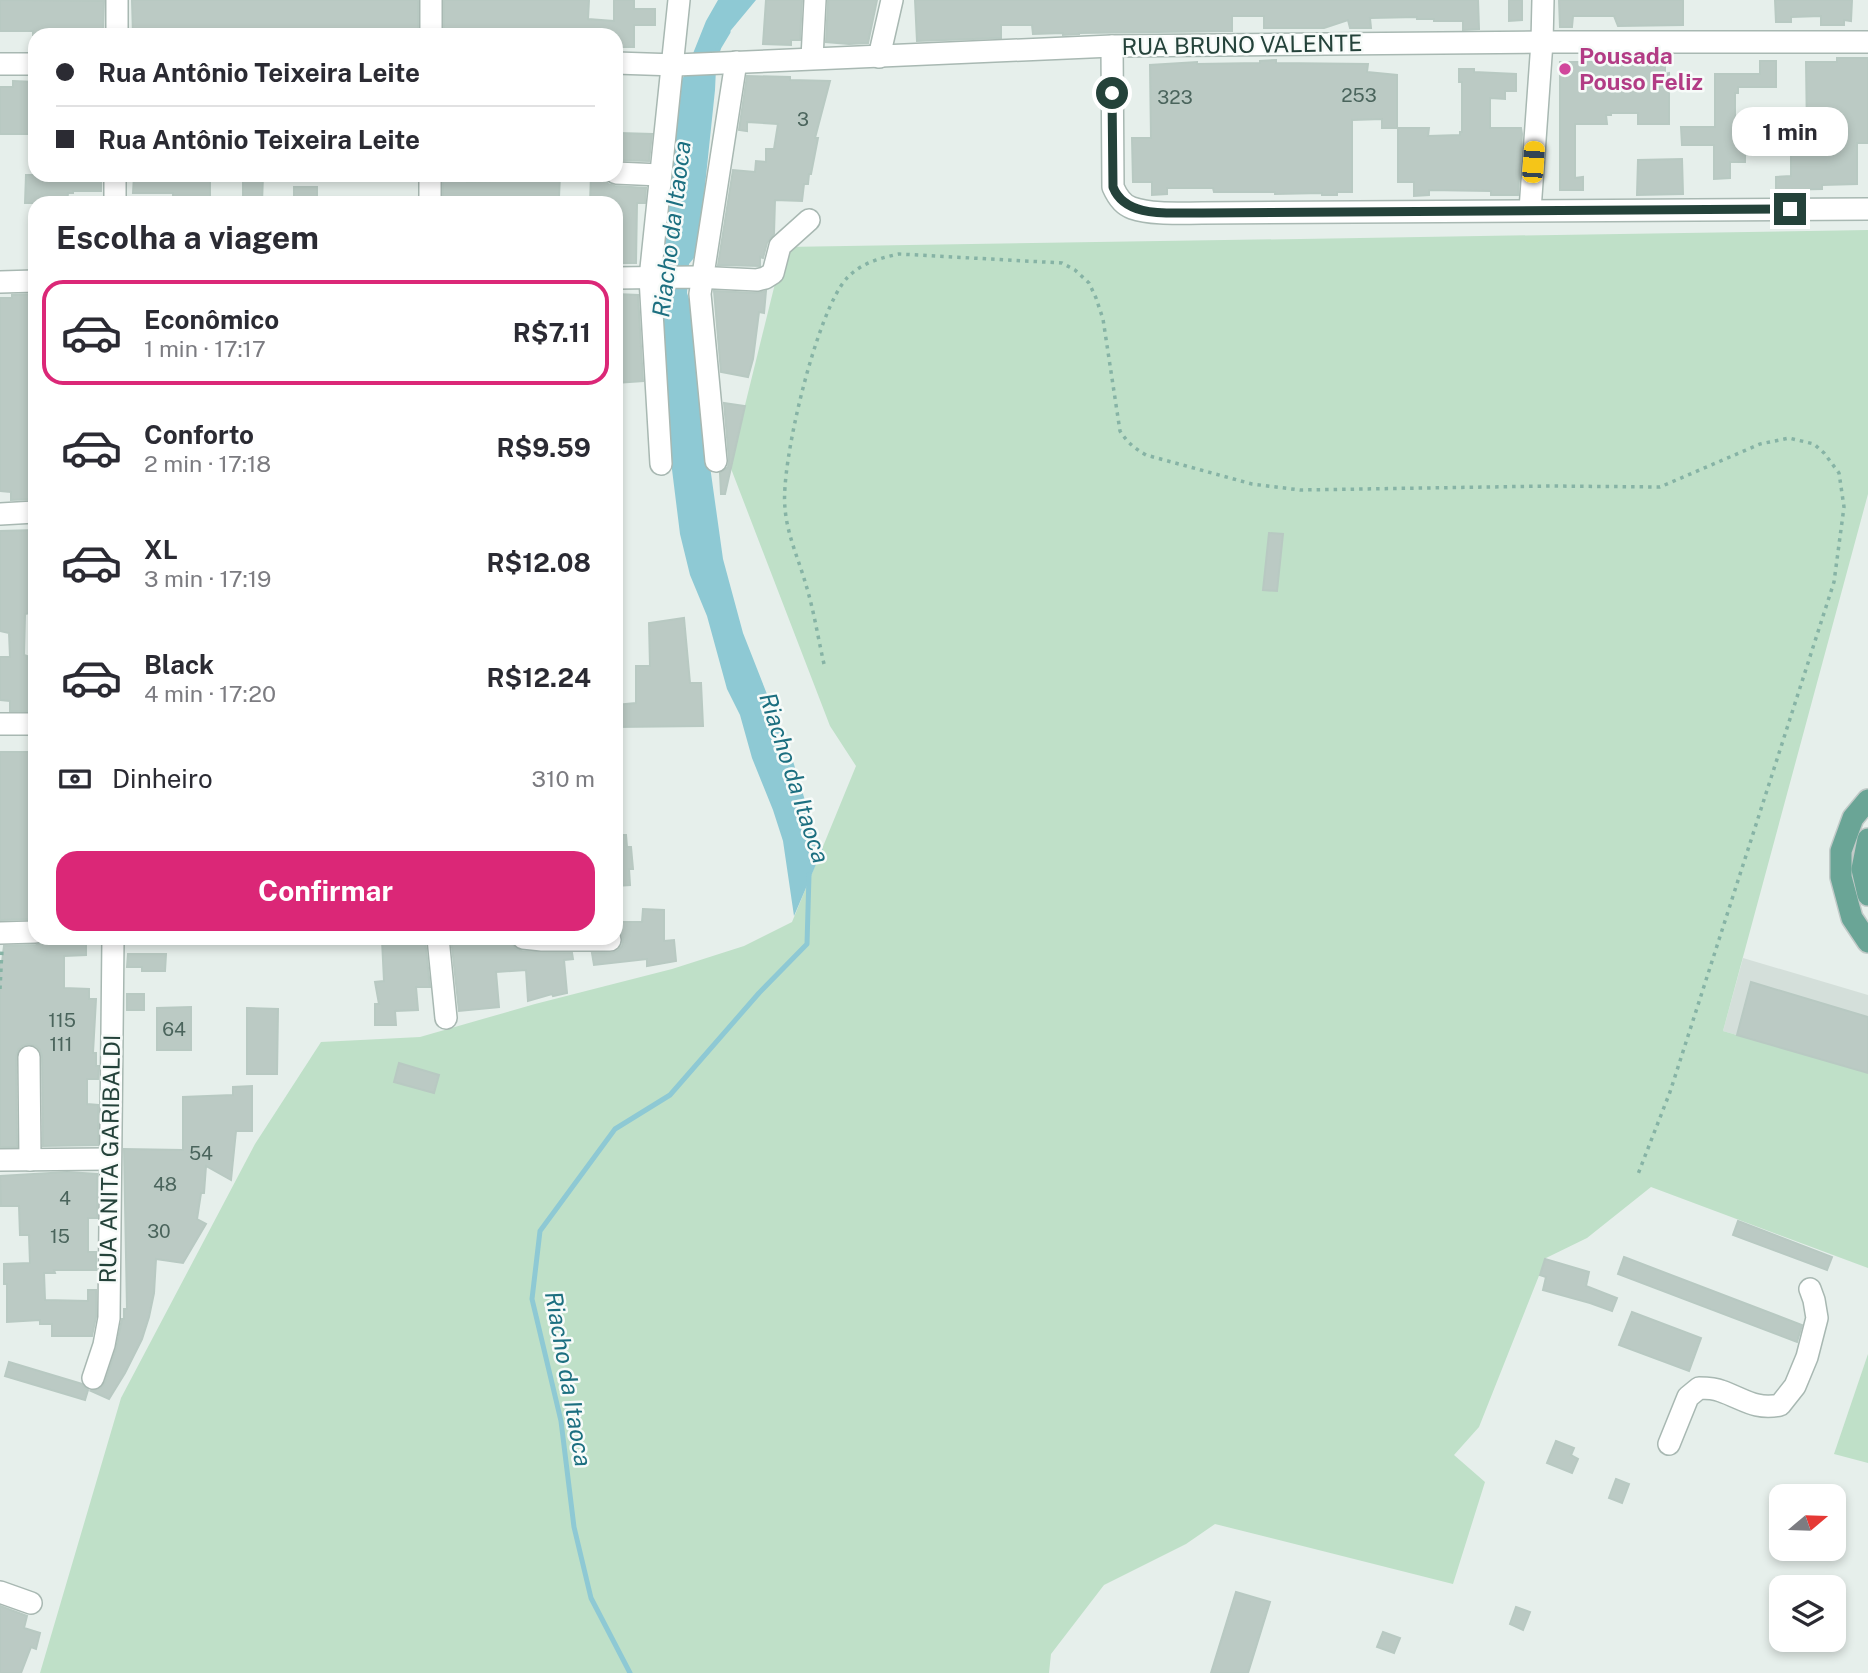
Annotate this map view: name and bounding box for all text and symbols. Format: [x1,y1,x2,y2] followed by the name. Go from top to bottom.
[1121,29,1363,60] street label: RUA BRUNO VALENTE
[1579,42,1703,95] place label: Pousada Pouso Feliz
[98,57,420,88] text: Rua Antônio Teixeira Leite
[1557,61,1573,77] marker: Pousada Pouso Feliz
[1096,77,1128,109] route start
[1341,84,1377,106] house number: 253
[1157,86,1193,108] house number: 323
[797,108,809,130] house number: 3
[1732,108,1848,156] callout: 1 min
[1762,118,1818,145] text: 1 min
[98,124,420,155] text: Rua Antônio Teixeira Leite
[646,139,696,319] water label: Riacho da Itaoca
[1522,140,1545,184] car
[1774,193,1806,225] route end
[56,219,319,256] text: Escolha a viagem
[60,301,123,364] icon: car
[144,304,279,335] text: Econômico
[513,317,591,348] text: R$7.11
[144,335,266,362] text: 1 min · 17:17
[60,416,123,479] icon: car
[144,419,254,450] text: Conforto
[496,432,591,463] text: R$9.59
[144,450,271,477] text: 2 min · 17:18
[60,531,123,594] icon: car
[144,534,178,565] text: XL
[486,547,591,578] text: R$12.08
[144,565,271,592] text: 3 min · 17:19
[60,646,123,709] icon: car
[144,649,214,680] text: Black
[486,662,591,693] text: R$12.24
[144,680,276,707] text: 4 min · 17:20
[754,689,836,866] water label: Riacho da Itaoca
[56,760,94,798] icon: cash
[112,763,213,794] text: Dinheiro
[532,765,595,792] text: 310 m
[56,851,595,931] button: Confirmar
[48,1009,76,1031] house number: 115
[162,1018,186,1040] house number: 64
[49,1033,73,1055] house number: 111
[94,1034,125,1284] street label: RUA ANITA GARIBALDI
[189,1142,213,1164] house number: 54
[153,1173,177,1195] house number: 48
[59,1187,71,1209] house number: 4
[147,1220,171,1242] house number: 30
[50,1225,70,1247] house number: 15
[540,1289,598,1469] water label: Riacho da Itaoca
[1769,1484,1846,1561] north arrow
[1769,1484,1846,1652] map controls
[1769,1575,1846,1652] button: layers

